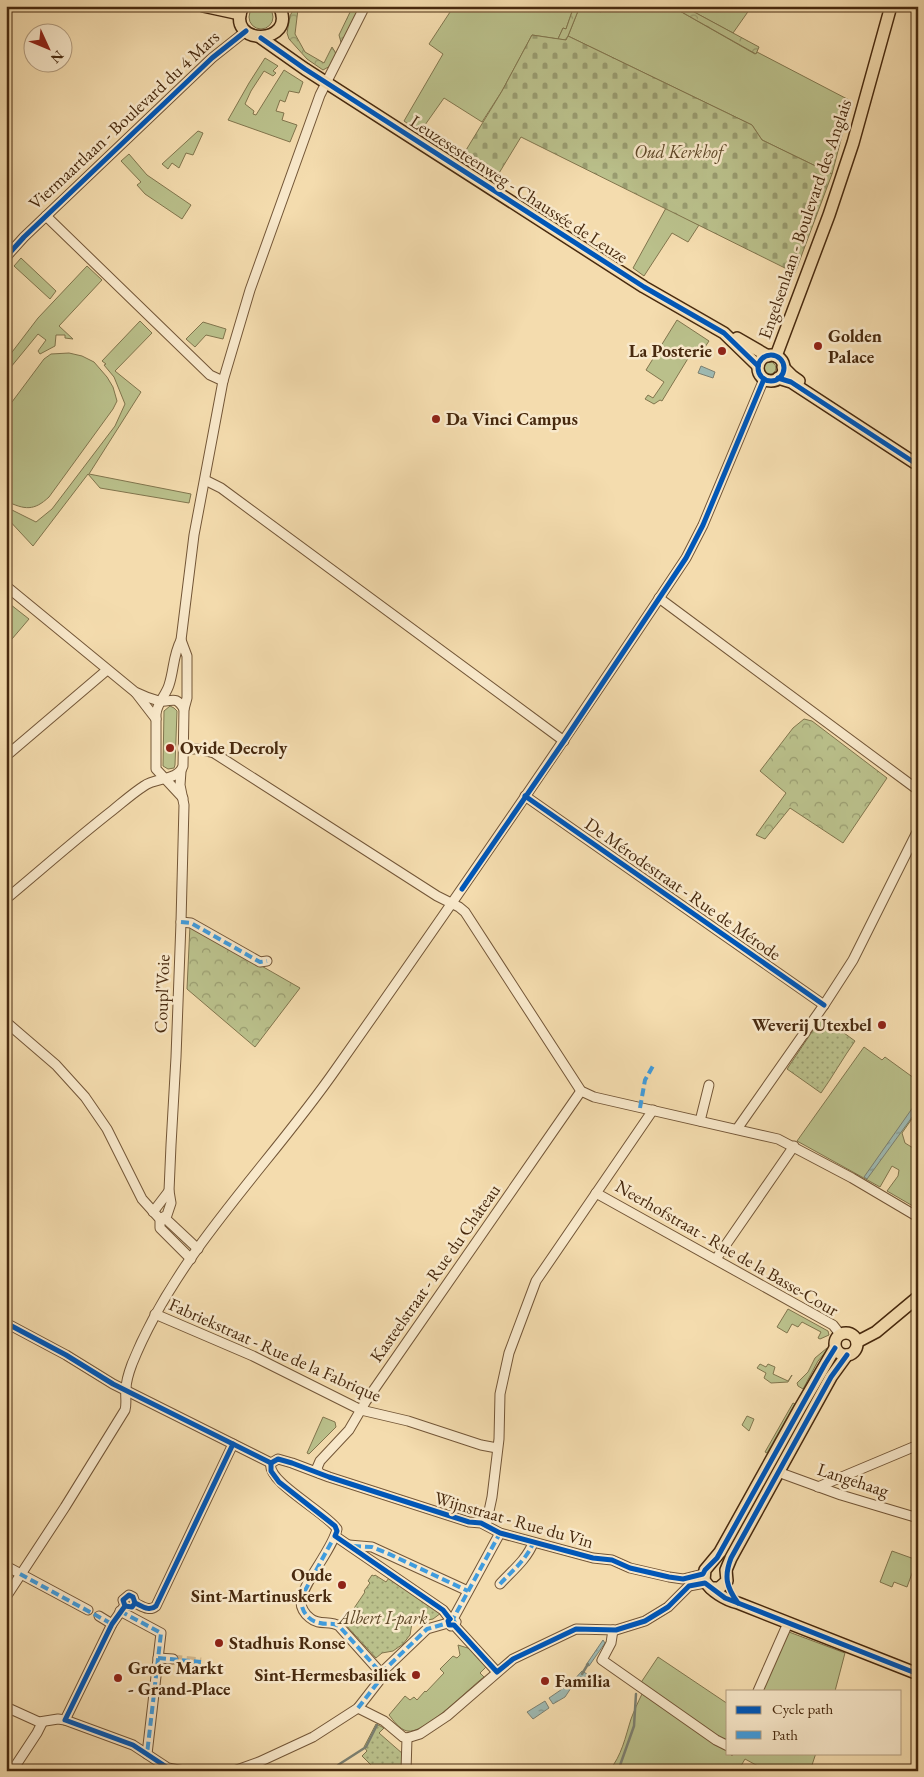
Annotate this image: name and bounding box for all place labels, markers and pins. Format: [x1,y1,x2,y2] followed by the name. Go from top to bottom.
[828,324,882,368] place label: Golden Palace
[629,339,712,362] place label: La Posterie
[812,340,824,352] marker: Golden Palace
[716,345,728,357] marker: La Posterie
[446,407,578,430] place label: Da Vinci Campus
[430,413,442,425] marker: Da Vinci Campus
[180,736,288,759] place label: Ovide Decroly
[164,742,176,754] marker: Ovide Decroly
[752,1013,872,1036] place label: Weverij Utexbel
[876,1019,888,1031] marker: Weverij Utexbel
[191,1563,333,1607] place label: Oude Sint-Martinuskerk
[336,1579,348,1591] marker: Oude Sint-Martinuskerk
[229,1631,346,1654] place label: Stadhuis Ronse
[213,1637,225,1649] marker: Stadhuis Ronse
[128,1656,231,1700] place label: Grote Markt - Grand-Place
[254,1663,407,1686] place label: Sint-Hermesbasiliek
[410,1669,422,1681] marker: Sint-Hermesbasiliek
[555,1669,611,1692] place label: Familia
[112,1672,124,1684] marker: Grote Markt - Grand-Place
[539,1675,551,1687] marker: Familia

